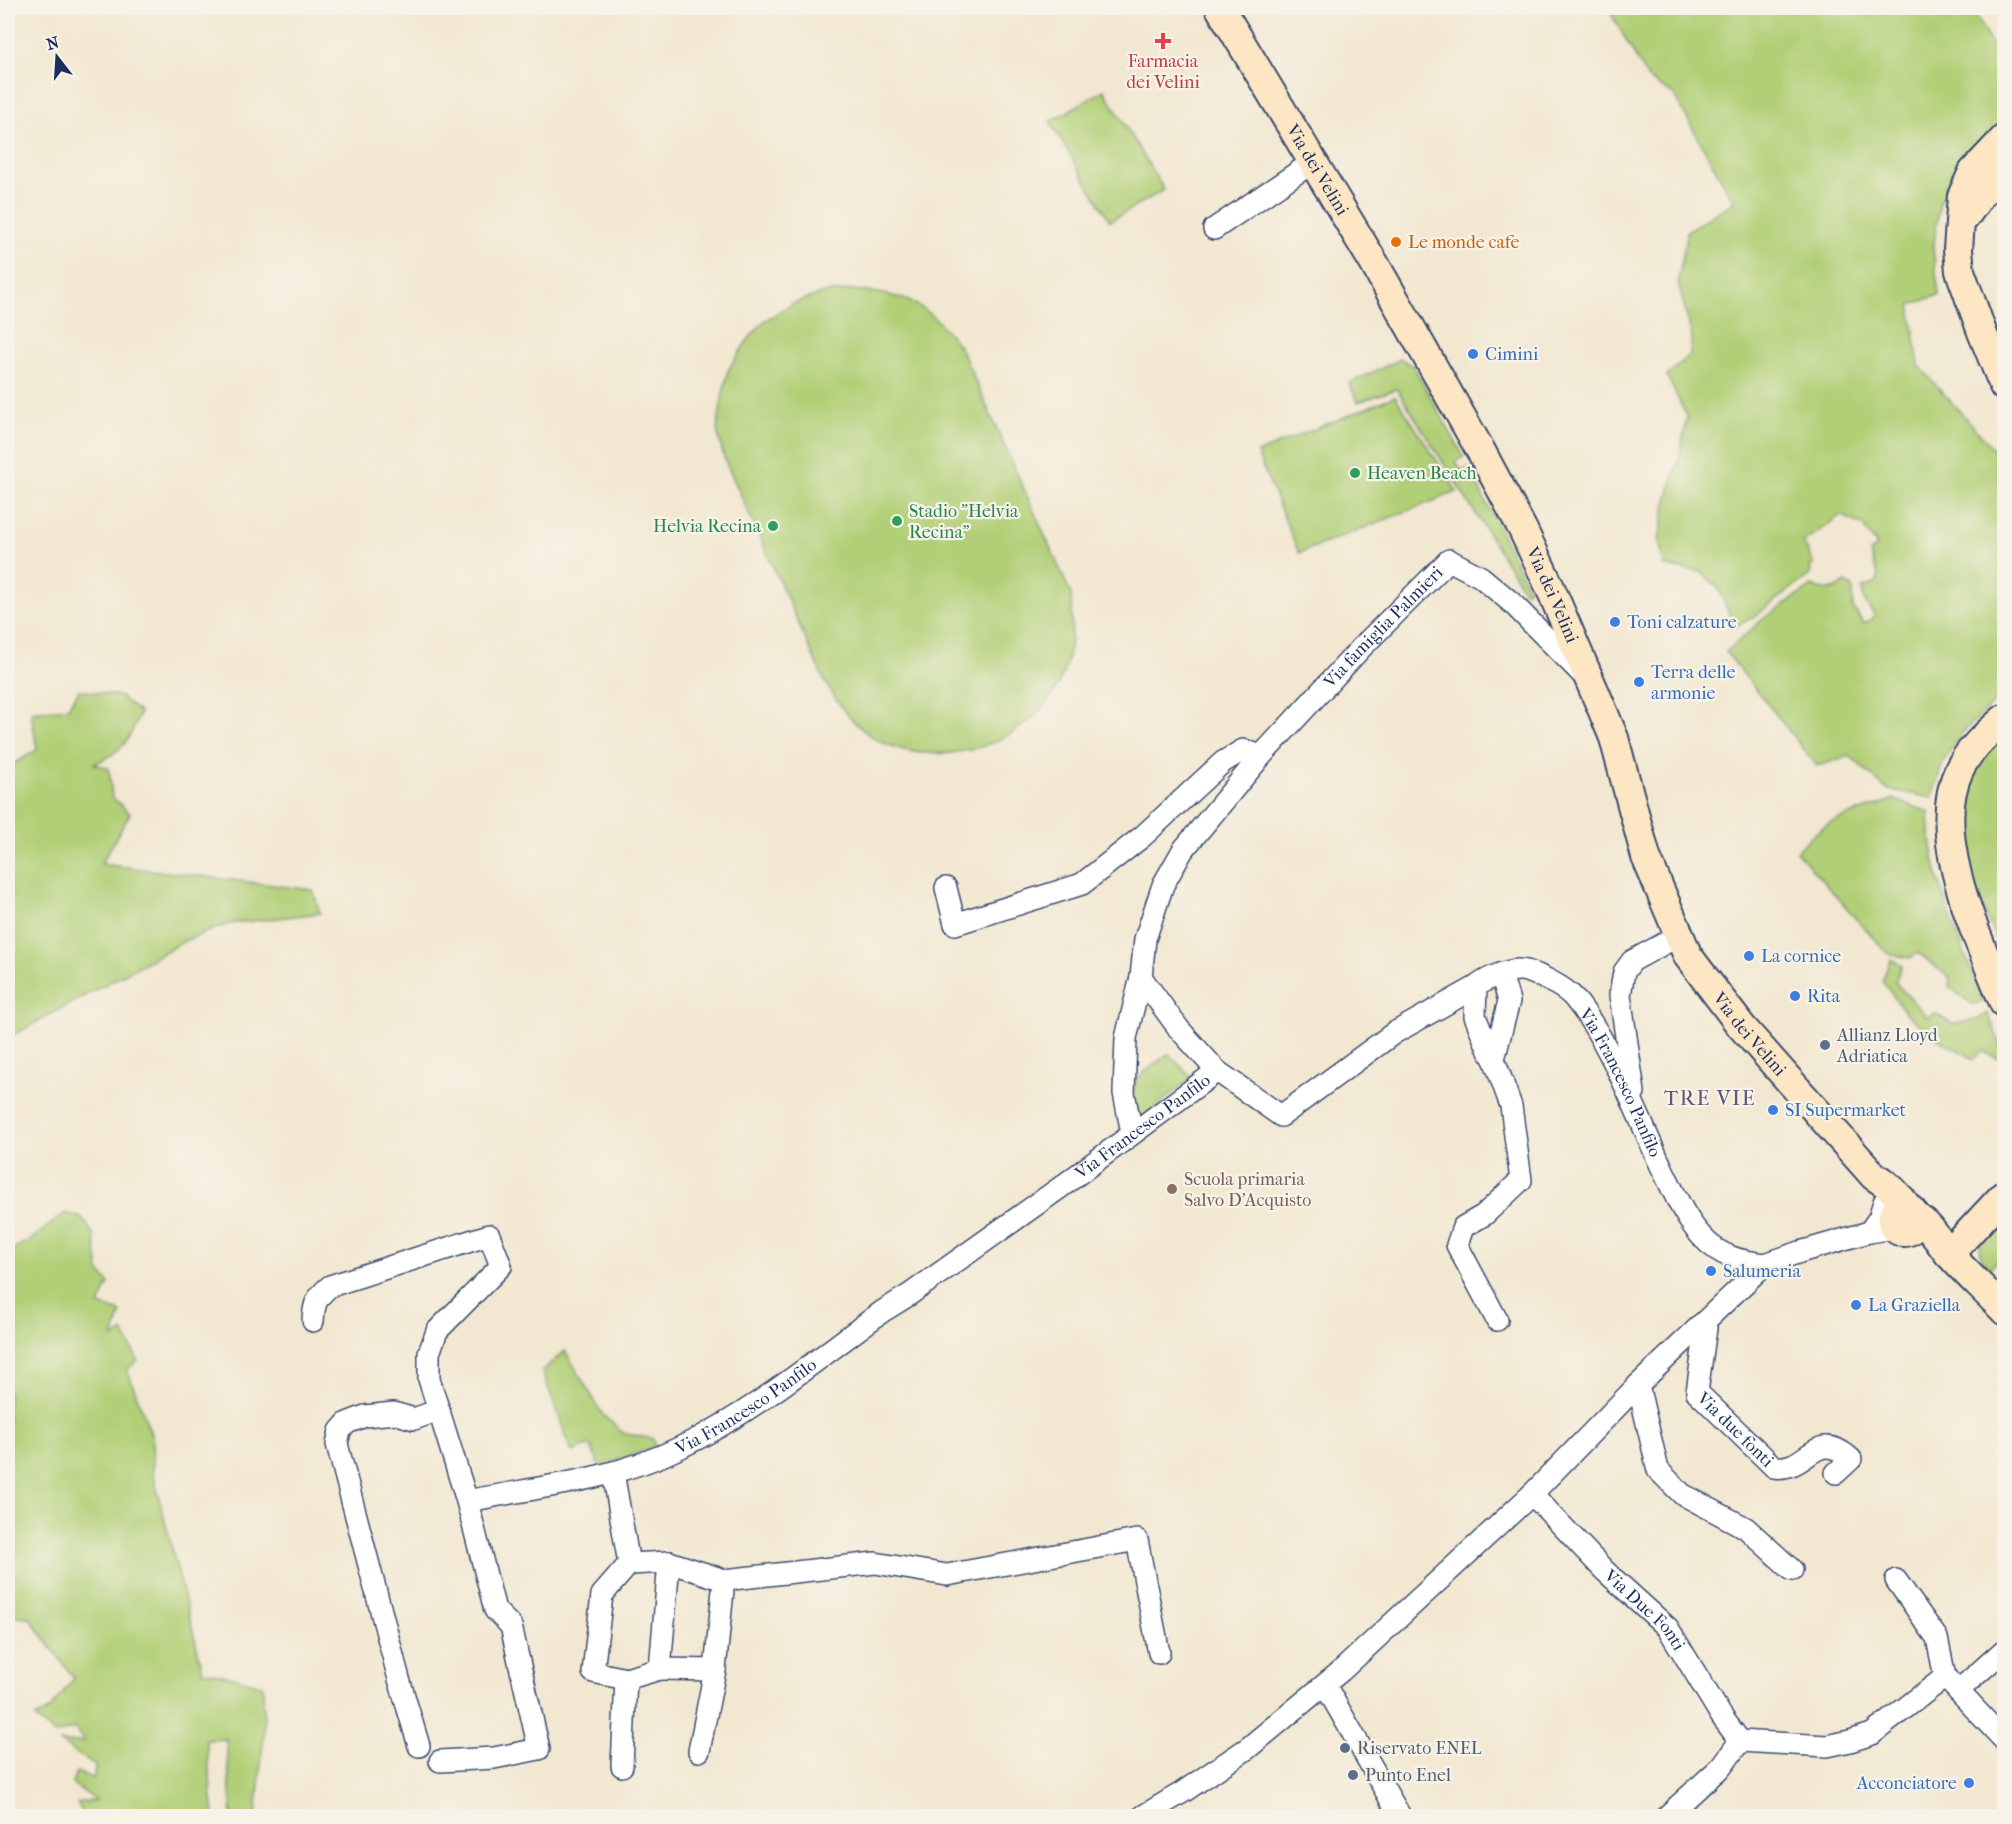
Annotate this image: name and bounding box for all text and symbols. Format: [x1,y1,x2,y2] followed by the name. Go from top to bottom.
[27,27,87,87] north arrow
[44,32,62,54] text: N
[1156,34,1170,48] marker: Farmacia dei Velini
[1126,51,1200,93] place label: Farmacia dei Velini
[1281,120,1353,220] street label: Via dei Velini
[1408,232,1519,253] place label: Le monde cafe
[1389,235,1403,249] marker: Le monde cafe
[1485,344,1539,365] place label: Cimini
[1466,347,1480,361] marker: Cimini
[1367,463,1477,484] place label: Heaven Beach
[1348,466,1362,480] marker: Heaven Beach
[909,501,1019,543] place label: Stadio "Helvia Recina"
[890,514,904,528] marker: Stadio "Helvia Recina"
[653,516,762,537] place label: Helvia Recina
[766,519,780,533] marker: Helvia Recina
[1521,543,1583,647] street label: Via dei Velini
[1319,562,1448,693] street label: Via famiglia Palmieri
[1627,612,1737,633] place label: Toni calzature
[1608,615,1622,629] marker: Toni calzature
[1651,662,1735,704] place label: Terra delle armonie
[1632,675,1646,689] marker: Terra delle armonie
[1761,946,1841,967] place label: La cornice
[1742,949,1756,963] marker: La cornice
[1807,986,1841,1007] place label: Rita
[1708,988,1791,1081] street label: Via dei Velini
[1788,989,1802,1003] marker: Rita
[1574,1004,1666,1160] street label: Via Francesco Panfilo
[1836,1025,1938,1067] place label: Allianz Lloyd Adriatica
[1818,1038,1832,1052] marker: Allianz Lloyd Adriatica
[1070,1070,1215,1184] street label: Via Francesco Panfilo
[1664,1086,1756,1110] district label: TRE VIE
[1785,1100,1907,1121] place label: SI Supermarket
[1766,1103,1780,1117] marker: SI Supermarket
[1184,1169,1311,1211] place label: Scuola primaria Salvo D'Acquisto
[1165,1182,1179,1196] marker: Scuola primaria Salvo D'Acquisto
[1723,1261,1801,1282] place label: Salumeria
[1704,1264,1718,1278] marker: Salumeria
[1868,1295,1961,1316] place label: La Graziella
[1849,1298,1863,1312] marker: La Graziella
[671,1354,821,1460] street label: Via Francesco Panfilo
[1692,1387,1778,1472] street label: Via due fonti
[1599,1565,1689,1655] street label: Via Due Fonti
[1357,1738,1482,1759] place label: Riservato ENEL
[1338,1741,1352,1755] marker: Riservato ENEL
[1365,1765,1451,1786] place label: Punto Enel
[1346,1768,1360,1782] marker: Punto Enel
[1856,1773,1957,1794] place label: Acconciatore
[1962,1776,1976,1790] marker: Acconciatore

